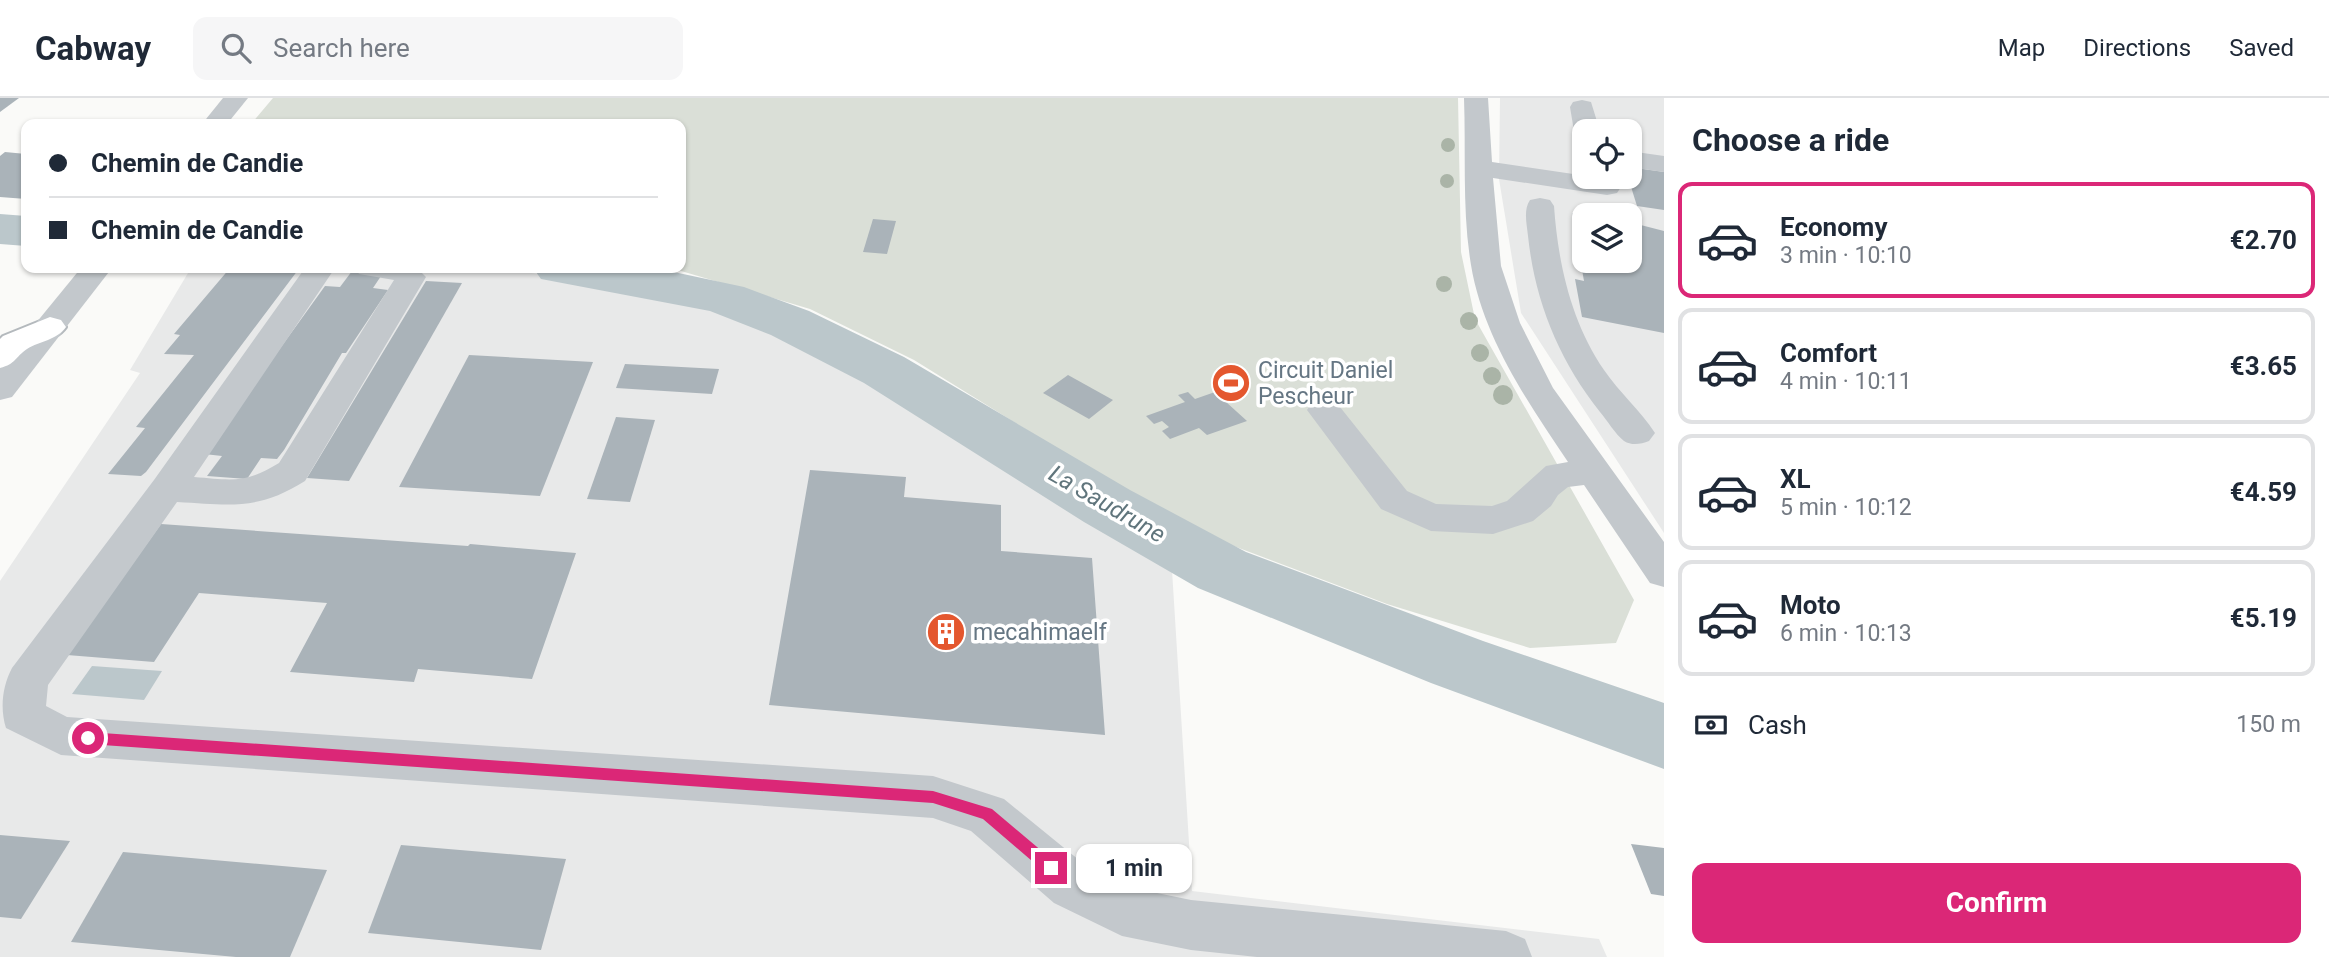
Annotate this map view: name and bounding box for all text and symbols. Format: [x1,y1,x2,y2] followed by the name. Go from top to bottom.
[193,17,683,80] search box
[35,29,151,68] text: Cabway
[217,29,255,67] icon: search
[273,33,410,63] text: Search here
[1998,34,2045,62] text: Map
[2083,34,2191,62] text: Directions
[2229,34,2294,62] text: Saved
[1572,119,1642,273] map controls
[1572,119,1642,189] button: locate
[1692,121,1889,159] text: Choose a ride
[91,148,303,178] text: Chemin de Candie
[1572,203,1642,273] button: layers
[1696,209,1759,272] icon: car
[1780,212,1887,242] text: Economy
[91,215,303,245] text: Chemin de Candie
[2230,225,2297,255] text: €2.70
[1780,242,1912,269] text: 3 min · 10:10
[1696,335,1759,398] icon: car
[1780,338,1877,368] text: Comfort
[2230,351,2297,381] text: €3.65
[1258,357,1393,410] place label: Circuit Daniel Pescheur
[1210,362,1252,404] sports icon: Circuit Daniel Pescheur
[1780,368,1912,395] text: 4 min · 10:11
[1044,460,1170,548] water label: La Saudrune
[1696,461,1759,524] icon: car
[1780,464,1811,494] text: XL
[2230,477,2297,507] text: €4.59
[1780,494,1912,521] text: 5 min · 10:12
[1696,587,1759,650] icon: car
[1780,590,1841,620] text: Moto
[2230,603,2297,633] text: €5.19
[925,611,967,653] building icon: mecahimaelf
[973,619,1108,646] place label: mecahimaelf
[1780,620,1912,647] text: 6 min · 10:13
[1692,706,1730,744] icon: cash
[1748,710,1807,740] text: Cash
[2236,711,2301,738] text: 150 m
[72,722,104,754] route start
[1076,844,1191,892] callout: 1 min
[1035,852,1067,884] route end
[1105,855,1163,882] text: 1 min
[1692,863,2301,943] button: Confirm

